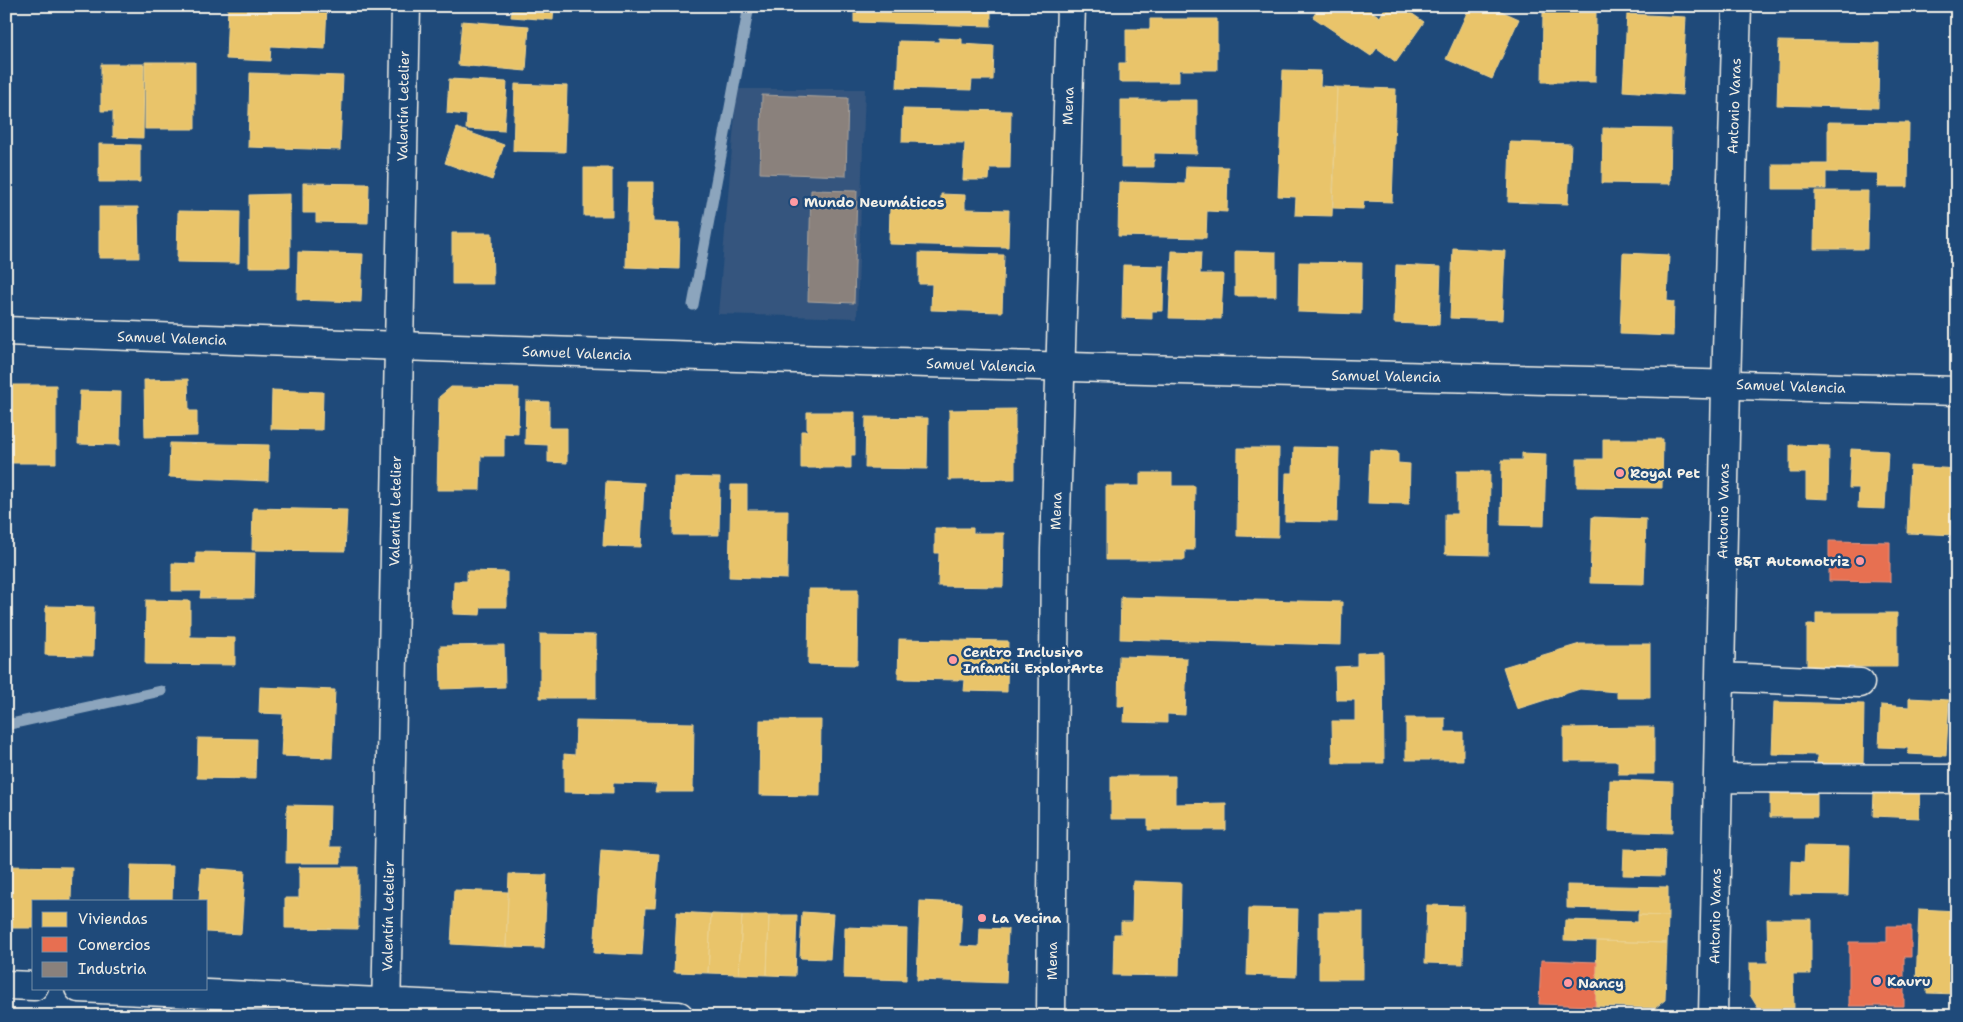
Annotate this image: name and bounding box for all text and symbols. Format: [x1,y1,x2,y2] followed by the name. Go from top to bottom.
[393,50,413,162] street label: Valentín Letelier
[1723,58,1745,154] street label: Antonio Varas
[1058,86,1078,125] street label: Mena
[804,193,944,211] place label: Mundo Neumáticos
[788,196,800,208] marker: Mundo Neumáticos
[117,327,227,349] street label: Samuel Valencia
[522,342,632,364] street label: Samuel Valencia
[926,354,1036,376] street label: Samuel Valencia
[1331,366,1441,386] street label: Samuel Valencia
[1736,375,1846,397] street label: Samuel Valencia
[385,455,405,567] street label: Valentín Letelier
[1713,463,1733,559] street label: Antonio Varas
[1630,464,1700,482] place label: Royal Pet
[1614,467,1626,479] marker: Royal Pet
[1046,491,1066,530] street label: Mena
[1734,552,1850,570] place label: B&T Automotriz
[1854,555,1866,567] marker: B&T Automotriz
[963,643,1104,677] place label: Centro Inclusivo Infantil ExplorArte
[947,654,959,666] marker: Centro Inclusivo Infantil ExplorArte
[378,860,398,972] street label: Valentín Letelier
[1705,868,1725,964] street label: Antonio Varas
[32,900,208,990] legend
[78,909,148,929] text: Viviendas
[992,909,1062,927] place label: La Vecina
[976,912,988,924] marker: La Vecina
[78,935,151,955] text: Comercios
[1043,942,1061,980] street label: Mena
[78,959,147,979] text: Industria
[1887,972,1931,990] place label: Kauru
[1578,974,1624,992] place label: Nancy
[1871,975,1883,987] marker: Kauru
[1562,977,1574,989] marker: Nancy

